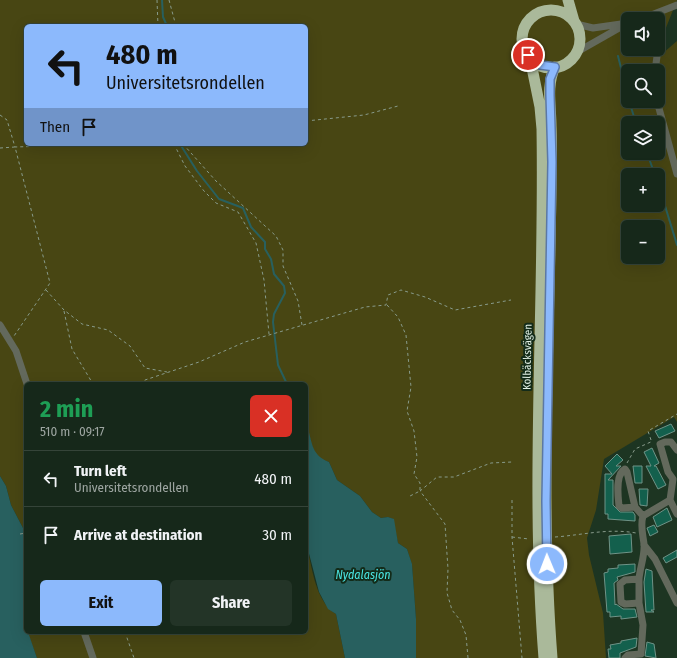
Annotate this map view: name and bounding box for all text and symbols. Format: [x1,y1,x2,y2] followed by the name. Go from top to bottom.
[621,12,665,264] map controls
[621,12,665,56] button: sound
[106,38,178,71] text: 480 m
[511,38,545,72] pin
[40,40,92,92] icon: left
[517,44,539,66] icon: arrive
[621,64,665,108] button: search
[106,72,265,94] text: Universitetsrondellen
[78,116,100,138] icon: arrive
[621,116,665,160] button: layers
[40,118,70,136] text: Then
[621,168,665,212] button: +
[621,220,665,264] button: −
[520,324,535,390] street label: Kolbäcksvägen
[40,395,93,423] text: 2 min
[250,395,292,437] button: close
[40,424,105,439] text: 510 m · 09:17
[74,462,127,480] text: Turn left
[40,468,62,490] icon: left
[254,470,292,488] text: 480 m
[74,480,189,495] text: Universitetsrondellen
[40,524,62,546] icon: arrive
[74,526,202,544] text: Arrive at destination
[262,526,292,544] text: 30 m
[526,543,568,585] position arrow
[335,568,391,582] water label: Nydalasjön
[40,580,162,626] button: Exit
[170,580,292,626] button: Share

